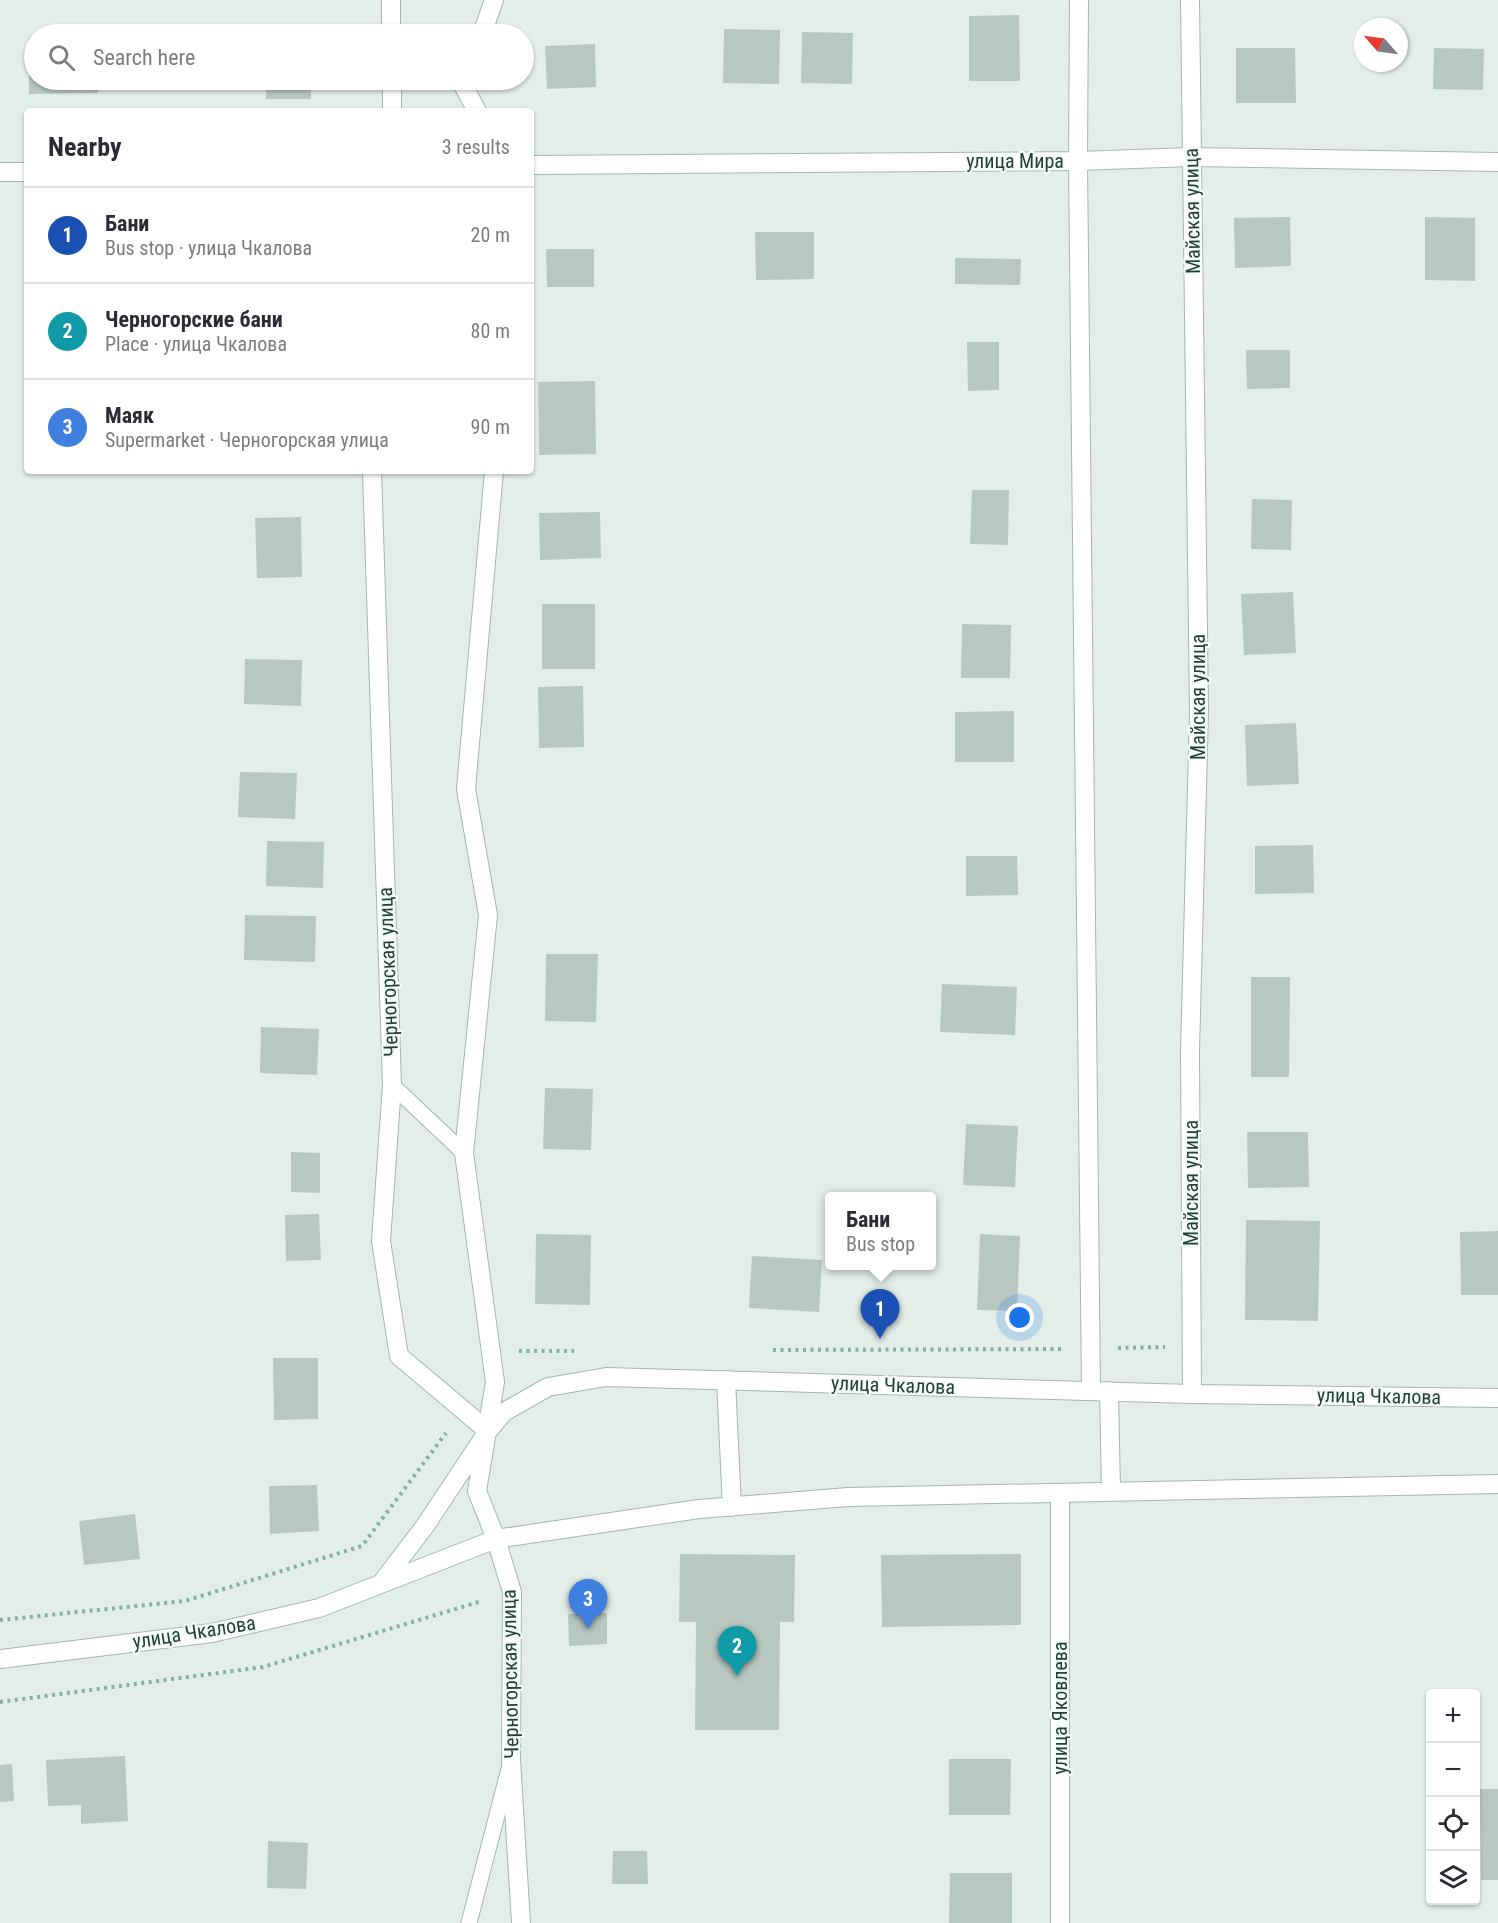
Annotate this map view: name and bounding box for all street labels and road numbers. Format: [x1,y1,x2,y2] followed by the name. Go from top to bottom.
[1179,148,1205,274] street label: Майская улица
[966,149,1064,173] street label: улица Мира
[1186,634,1210,760] street label: Майская улица
[373,887,403,1057] street label: Черногорская улица
[1179,1120,1203,1246] street label: Майская улица
[831,1371,955,1399] street label: улица Чкалова
[1317,1383,1441,1409] street label: улица Чкалова
[497,1589,523,1759] street label: Черногорская улица
[131,1610,257,1654] street label: улица Чкалова
[1048,1642,1072,1774] street label: улица Яковлева

